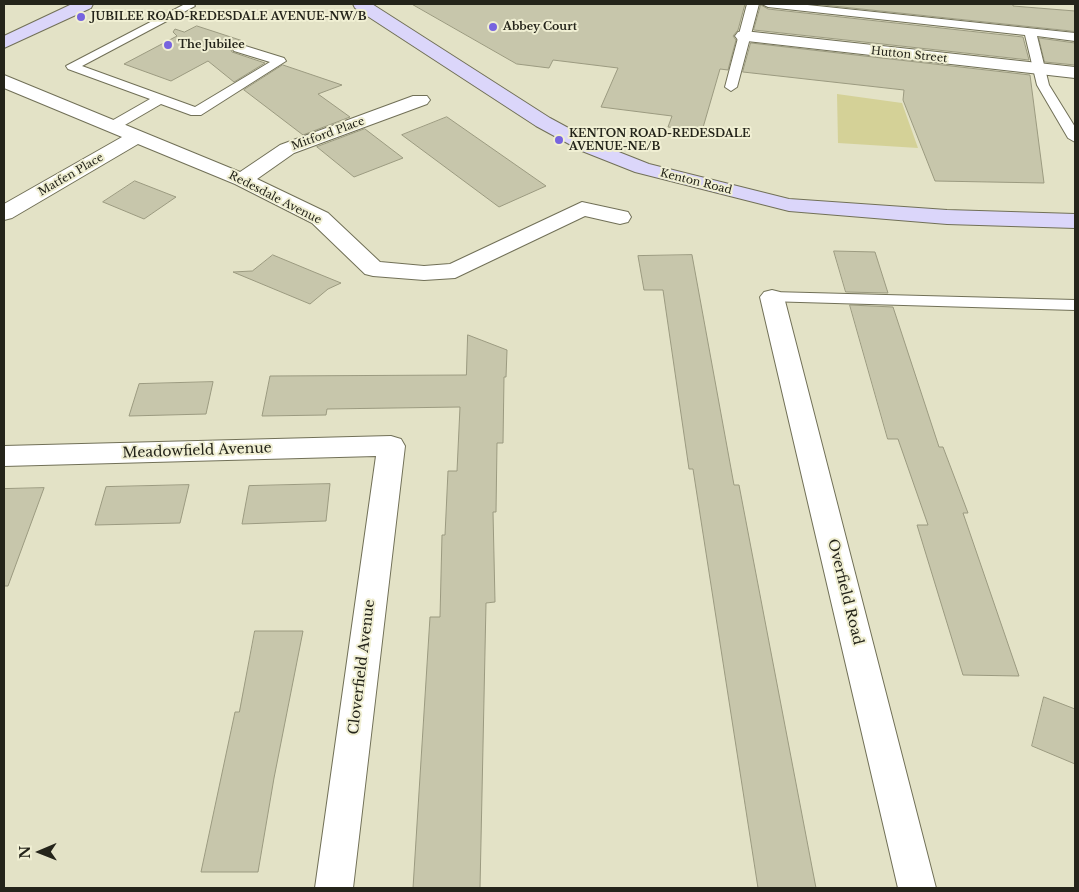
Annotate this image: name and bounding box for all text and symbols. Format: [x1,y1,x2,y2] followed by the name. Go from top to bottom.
[91,10,367,24] place label: JUBILEE ROAD-REDESDALE AVENUE-NW/B
[75,11,87,23] marker: JUBILEE ROAD-REDESDALE AVENUE-NW/B
[503,20,577,34] place label: Abbey Court
[487,21,499,33] marker: Abbey Court
[178,38,245,52] place label: The Jubilee
[162,39,174,51] marker: The Jubilee
[870,44,948,66] street label: Hutton Street
[290,115,366,153] street label: Mitford Place
[569,127,750,153] place label: KENTON ROAD-REDESDALE AVENUE-NE/B
[553,134,565,146] marker: KENTON ROAD-REDESDALE AVENUE-NE/B
[36,151,106,199] street label: Matfen Place
[659,167,733,197] street label: Kenton Road
[227,169,323,227] street label: Redesdale Avenue
[122,440,272,462] street label: Meadowfield Avenue
[824,537,866,647] street label: Overfield Road
[345,598,379,736] street label: Cloverfield Avenue
[15,827,65,877] north arrow
[16,846,34,859] text: N

